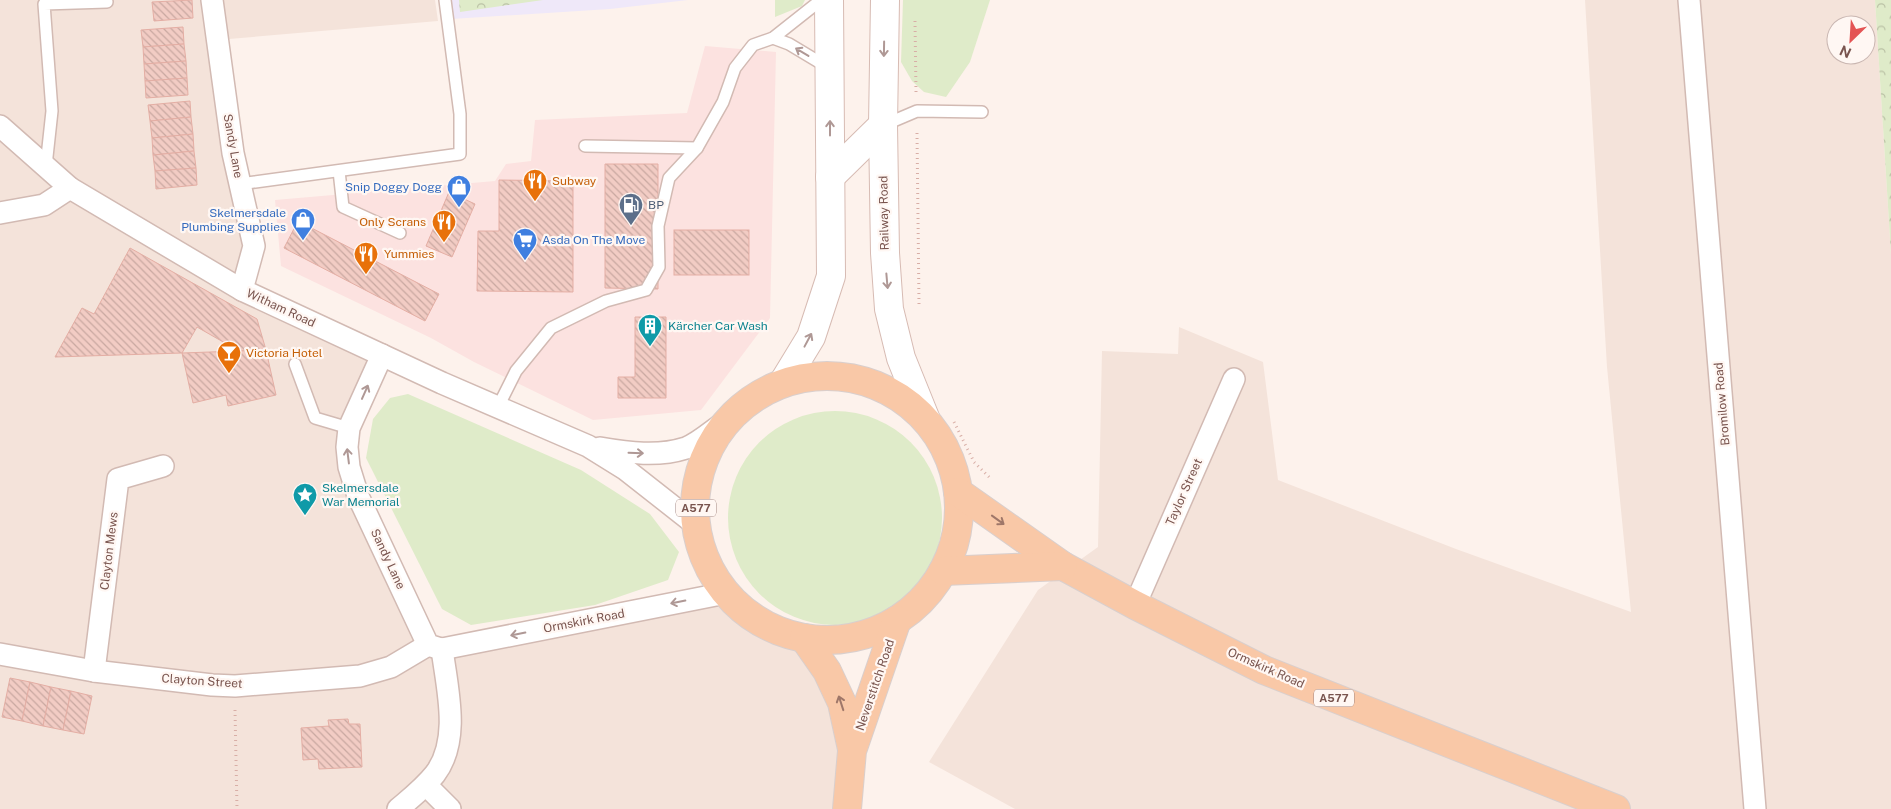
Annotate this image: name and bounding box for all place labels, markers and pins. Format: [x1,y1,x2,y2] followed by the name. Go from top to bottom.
[522,168,548,202] restaurant icon: Subway
[446,174,472,208] shop icon: Snip Doggy Dogg
[552,174,597,188] place label: Subway
[345,180,442,194] place label: Snip Doggy Dogg
[618,192,644,226] fuel station icon: BP
[648,198,664,212] place label: BP
[181,206,286,234] place label: Skelmersdale Plumbing Supplies
[290,207,316,241] shop icon: Skelmersdale Plumbing Supplies
[431,209,457,243] restaurant icon: Only Scrans
[359,215,426,229] place label: Only Scrans
[512,227,538,261] supermarket icon: Asda On The Move
[542,233,646,247] place label: Asda On The Move
[353,241,379,275] restaurant icon: Yummies
[384,247,434,261] place label: Yummies
[637,313,663,347] building icon: Kärcher Car Wash
[668,319,768,333] place label: Kärcher Car Wash
[216,340,242,374] bar icon: Victoria Hotel
[246,346,323,360] place label: Victoria Hotel
[322,481,400,509] place label: Skelmersdale War Memorial
[292,482,318,516] place icon: Skelmersdale War Memorial

